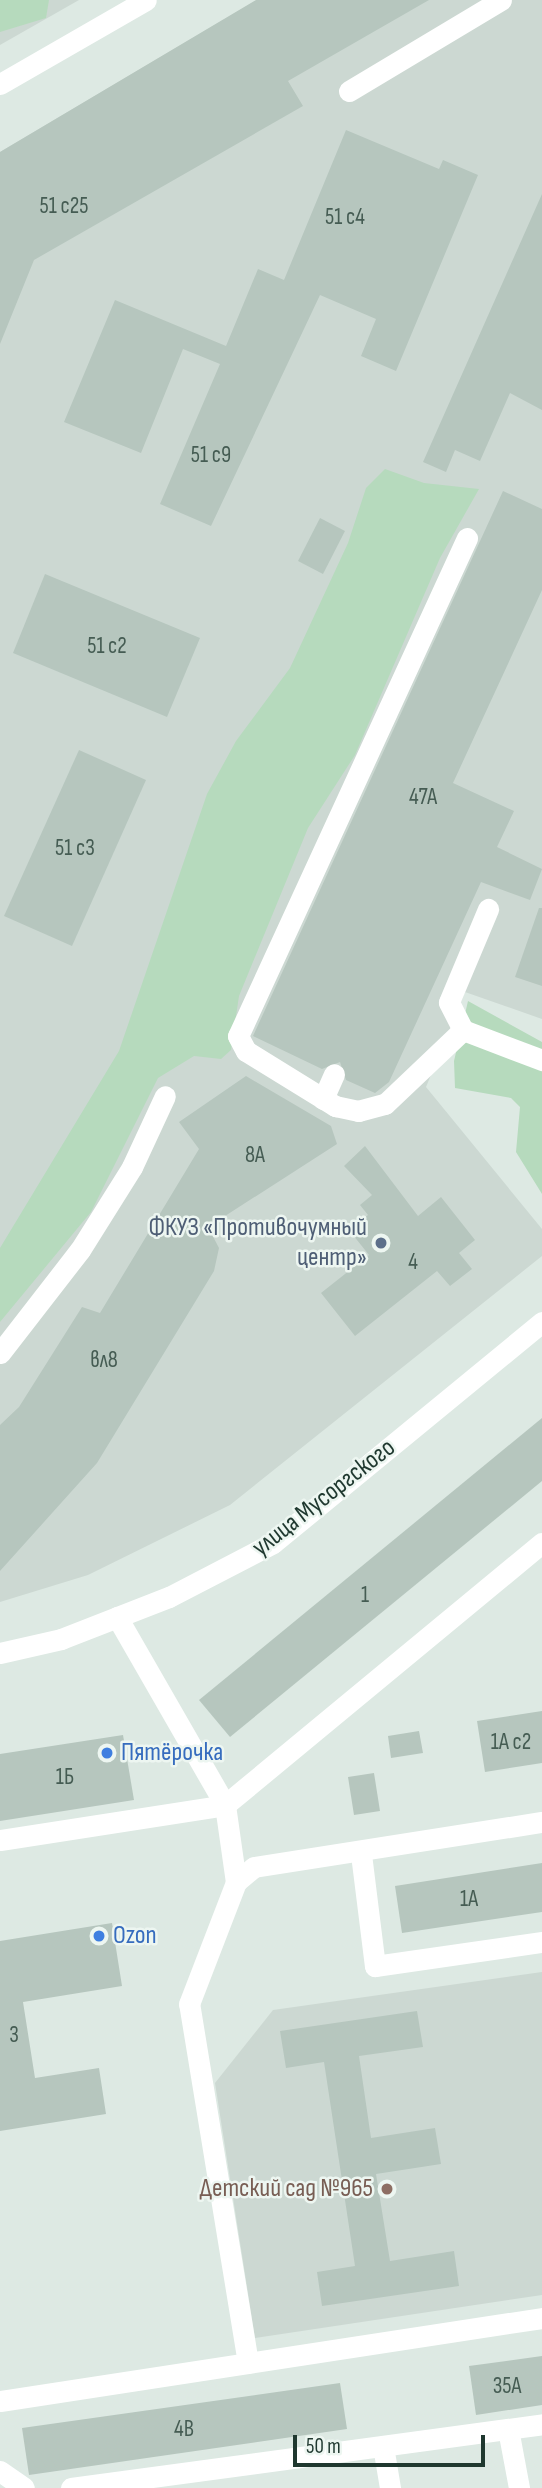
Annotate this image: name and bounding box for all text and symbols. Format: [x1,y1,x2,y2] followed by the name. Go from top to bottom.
[40,192,88,220] house number: 51 с25
[325,203,365,231] house number: 51 с4
[191,441,231,469] house number: 51 с9
[87,632,127,660] house number: 51 с2
[409,783,437,811] house number: 47А
[55,834,95,862] house number: 51 с3
[245,1141,265,1169] house number: 8А
[148,1212,367,1274] place label: ФКУЗ «Противочумный центр»
[373,1235,389,1251] marker: ФКУЗ «Противочумный центр»
[408,1248,418,1276] house number: 4
[90,1346,118,1374] house number: вл8
[246,1433,402,1563] street label: улица Мусоргского
[361,1581,369,1609] house number: 1
[491,1728,531,1756] house number: 1А с2
[121,1737,223,1769] place label: Пятёрочка
[99,1745,115,1761] marker: Пятёрочка
[56,1763,74,1791] house number: 1Б
[460,1885,478,1913] house number: 1А
[113,1920,157,1952] place label: Ozon
[91,1928,107,1944] marker: Ozon
[9,2021,19,2049] house number: 3
[199,2173,373,2205] place label: Детский сад №965
[379,2181,395,2197] marker: Детский сад №965
[493,2372,521,2400] house number: 35А
[174,2415,194,2443] house number: 4В
[297,2422,490,2466] scale bar
[306,2434,341,2459] text: 50 m

